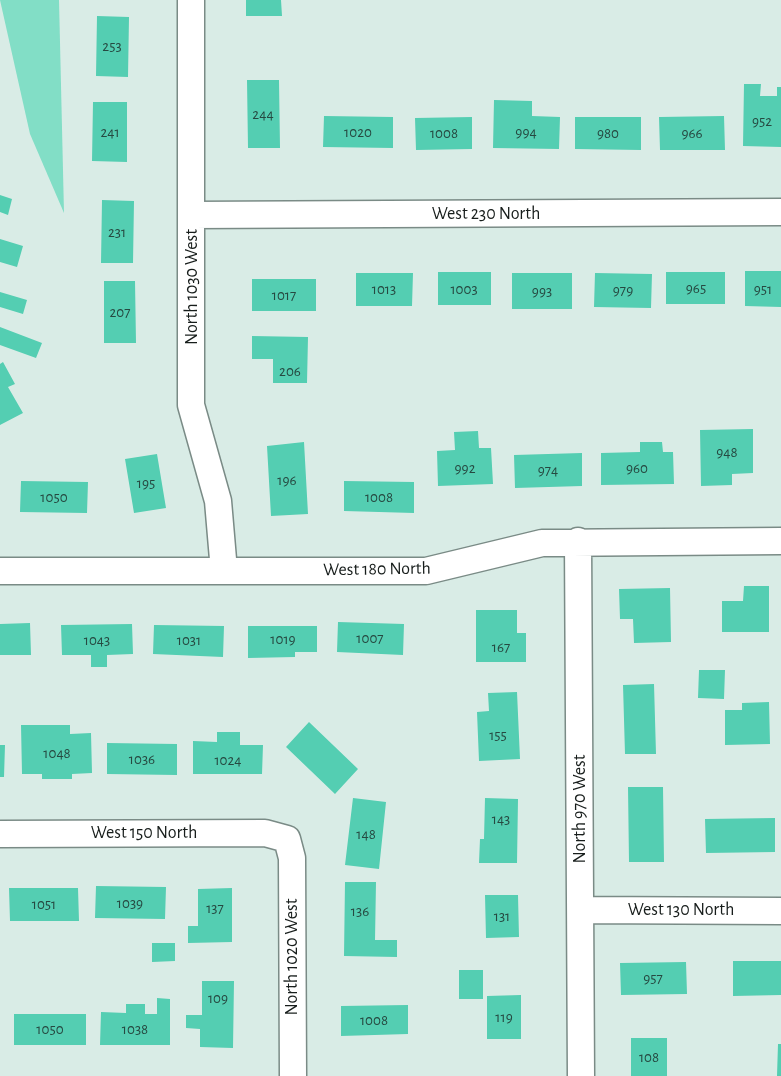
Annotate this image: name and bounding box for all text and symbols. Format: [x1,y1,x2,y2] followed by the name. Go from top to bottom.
[102,37,122,55] house number: 253
[252,105,274,123] house number: 244
[752,112,772,130] house number: 952
[100,123,120,141] house number: 241
[344,123,372,141] house number: 1020
[515,123,537,141] house number: 994
[430,124,458,142] house number: 1008
[597,124,619,142] house number: 980
[681,124,703,142] house number: 966
[432,203,540,225] street label: West 230 North
[108,223,126,241] house number: 231
[181,229,203,345] street label: North 1030 West
[686,279,706,297] house number: 965
[372,280,396,298] house number: 1013
[450,280,478,298] house number: 1003
[754,280,772,298] house number: 951
[613,281,633,299] house number: 979
[532,282,552,300] house number: 993
[272,286,296,304] house number: 1017
[110,303,130,321] house number: 207
[279,362,301,380] house number: 206
[716,443,738,461] house number: 948
[455,459,475,477] house number: 992
[626,459,648,477] house number: 960
[538,461,558,479] house number: 974
[277,471,297,489] house number: 196
[137,474,155,492] house number: 195
[40,488,68,506] house number: 1050
[365,488,393,506] house number: 1008
[323,557,431,581] street label: West 180 North
[356,629,384,647] house number: 1007
[270,630,296,648] house number: 1019
[84,631,110,649] house number: 1043
[177,631,201,649] house number: 1031
[492,638,510,656] house number: 167
[489,726,507,744] house number: 155
[43,744,71,762] house number: 1048
[129,750,155,768] house number: 1036
[214,751,242,769] house number: 1024
[569,755,591,863] street label: North 970 West
[492,810,510,828] house number: 143
[91,822,197,844] street label: West 150 North
[356,825,376,843] house number: 148
[117,894,143,912] house number: 1039
[32,895,56,913] house number: 1051
[206,899,224,917] house number: 137
[281,899,303,1015] street label: North 1020 West
[628,899,734,921] street label: West 130 North
[351,902,369,920] house number: 136
[494,907,510,925] house number: 131
[643,969,663,987] house number: 957
[208,989,228,1007] house number: 109
[495,1008,513,1026] house number: 119
[360,1011,388,1029] house number: 1008
[36,1020,64,1038] house number: 1050
[122,1020,148,1038] house number: 1038
[639,1048,659,1066] house number: 108

